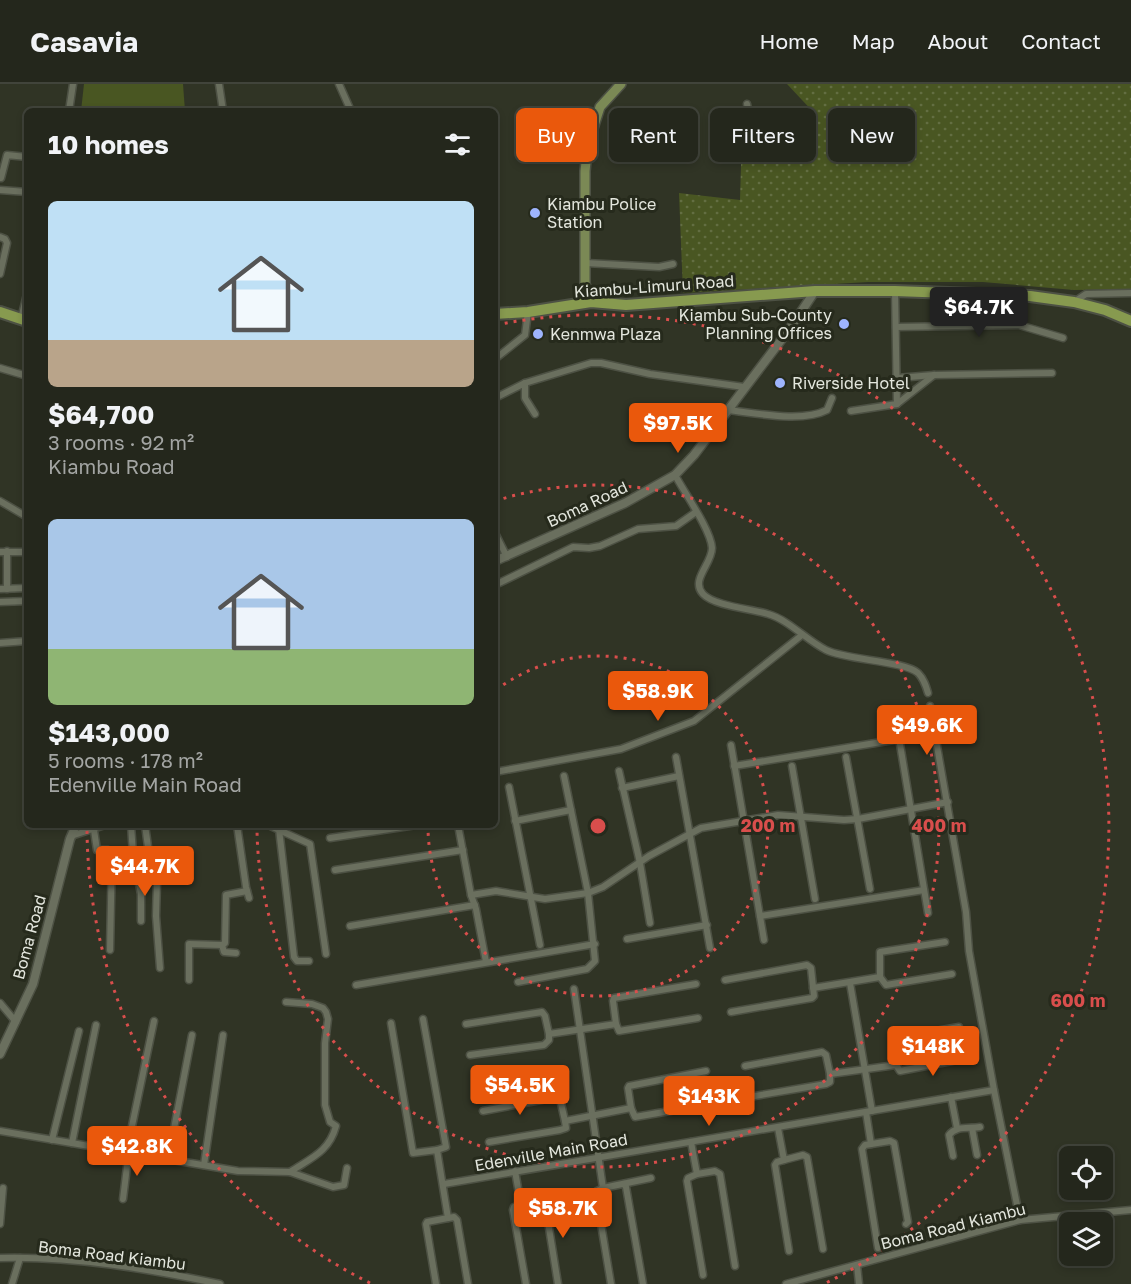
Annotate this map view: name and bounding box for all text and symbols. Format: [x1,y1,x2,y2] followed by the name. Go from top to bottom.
[30,25,138,58] text: Casavia
[759,28,819,54] text: Home
[852,28,895,54] text: Map
[928,28,988,54] text: About
[1021,28,1101,54] text: Contact
[516,108,597,162] chip: Buy
[609,108,698,162] chip: Rent
[710,108,816,162] chip: Filters
[828,108,915,162] chip: New
[441,128,474,161] icon: filters
[48,129,169,160] text: 10 homes
[547,194,656,232] place label: Kiambu Police Station
[528,206,542,220] marker: Kiambu Police Station
[207,240,315,348] icon: home
[573,270,735,302] street label: Kiambu-Limuru Road
[930,287,1028,338] pin: $64.7K
[944,294,1014,318] text: $64.7K
[679,305,832,343] place label: Kiambu Sub-County Planning Offices
[837,317,851,331] marker: Kiambu Sub-County Planning Offices
[550,324,661,344] place label: Kenmwa Plaza
[531,327,545,341] marker: Kenmwa Plaza
[792,373,910,393] place label: Riverside Hotel
[773,376,787,390] marker: Riverside Hotel
[48,399,154,430] text: $64,700
[629,403,727,454] pin: $97.5K
[643,410,713,434] text: $97.5K
[48,430,194,454] text: 3 rooms · 92 m²
[48,454,175,478] text: Kiambu Road
[543,477,631,531] street label: Boma Road
[207,558,315,666] icon: home
[609,671,707,722] pin: $58.9K
[622,678,694,702] text: $58.9K
[878,705,976,756] pin: $49.6K
[891,712,963,736] text: $49.6K
[48,717,170,748] text: $143,000
[48,748,203,772] text: 5 rooms · 178 m²
[48,772,242,796] text: Edenville Main Road
[741,814,795,836] text: 200 m
[912,814,966,836] text: 400 m
[588,816,608,836] centre of rings
[96,846,194,897] pin: $44.7K
[110,853,180,877] text: $44.7K
[8,893,50,981] street label: Boma Road
[1050,989,1106,1011] text: 600 m
[891,1026,975,1077] pin: $148K
[901,1033,965,1057] text: $148K
[471,1065,569,1116] pin: $54.5K
[484,1072,556,1096] text: $54.5K
[667,1076,751,1127] pin: $143K
[678,1083,740,1107] text: $143K
[88,1126,186,1177] pin: $42.8K
[473,1129,629,1175] street label: Edenville Main Road
[101,1133,173,1157] text: $42.8K
[1059,1146,1113,1266] map controls
[1059,1146,1113,1200] button: locate
[514,1188,612,1239] pin: $58.7K
[528,1195,598,1219] text: $58.7K
[878,1198,1028,1254] street label: Boma Road Kiambu
[1059,1212,1113,1266] button: layers
[37,1236,187,1274] street label: Boma Road Kiambu

